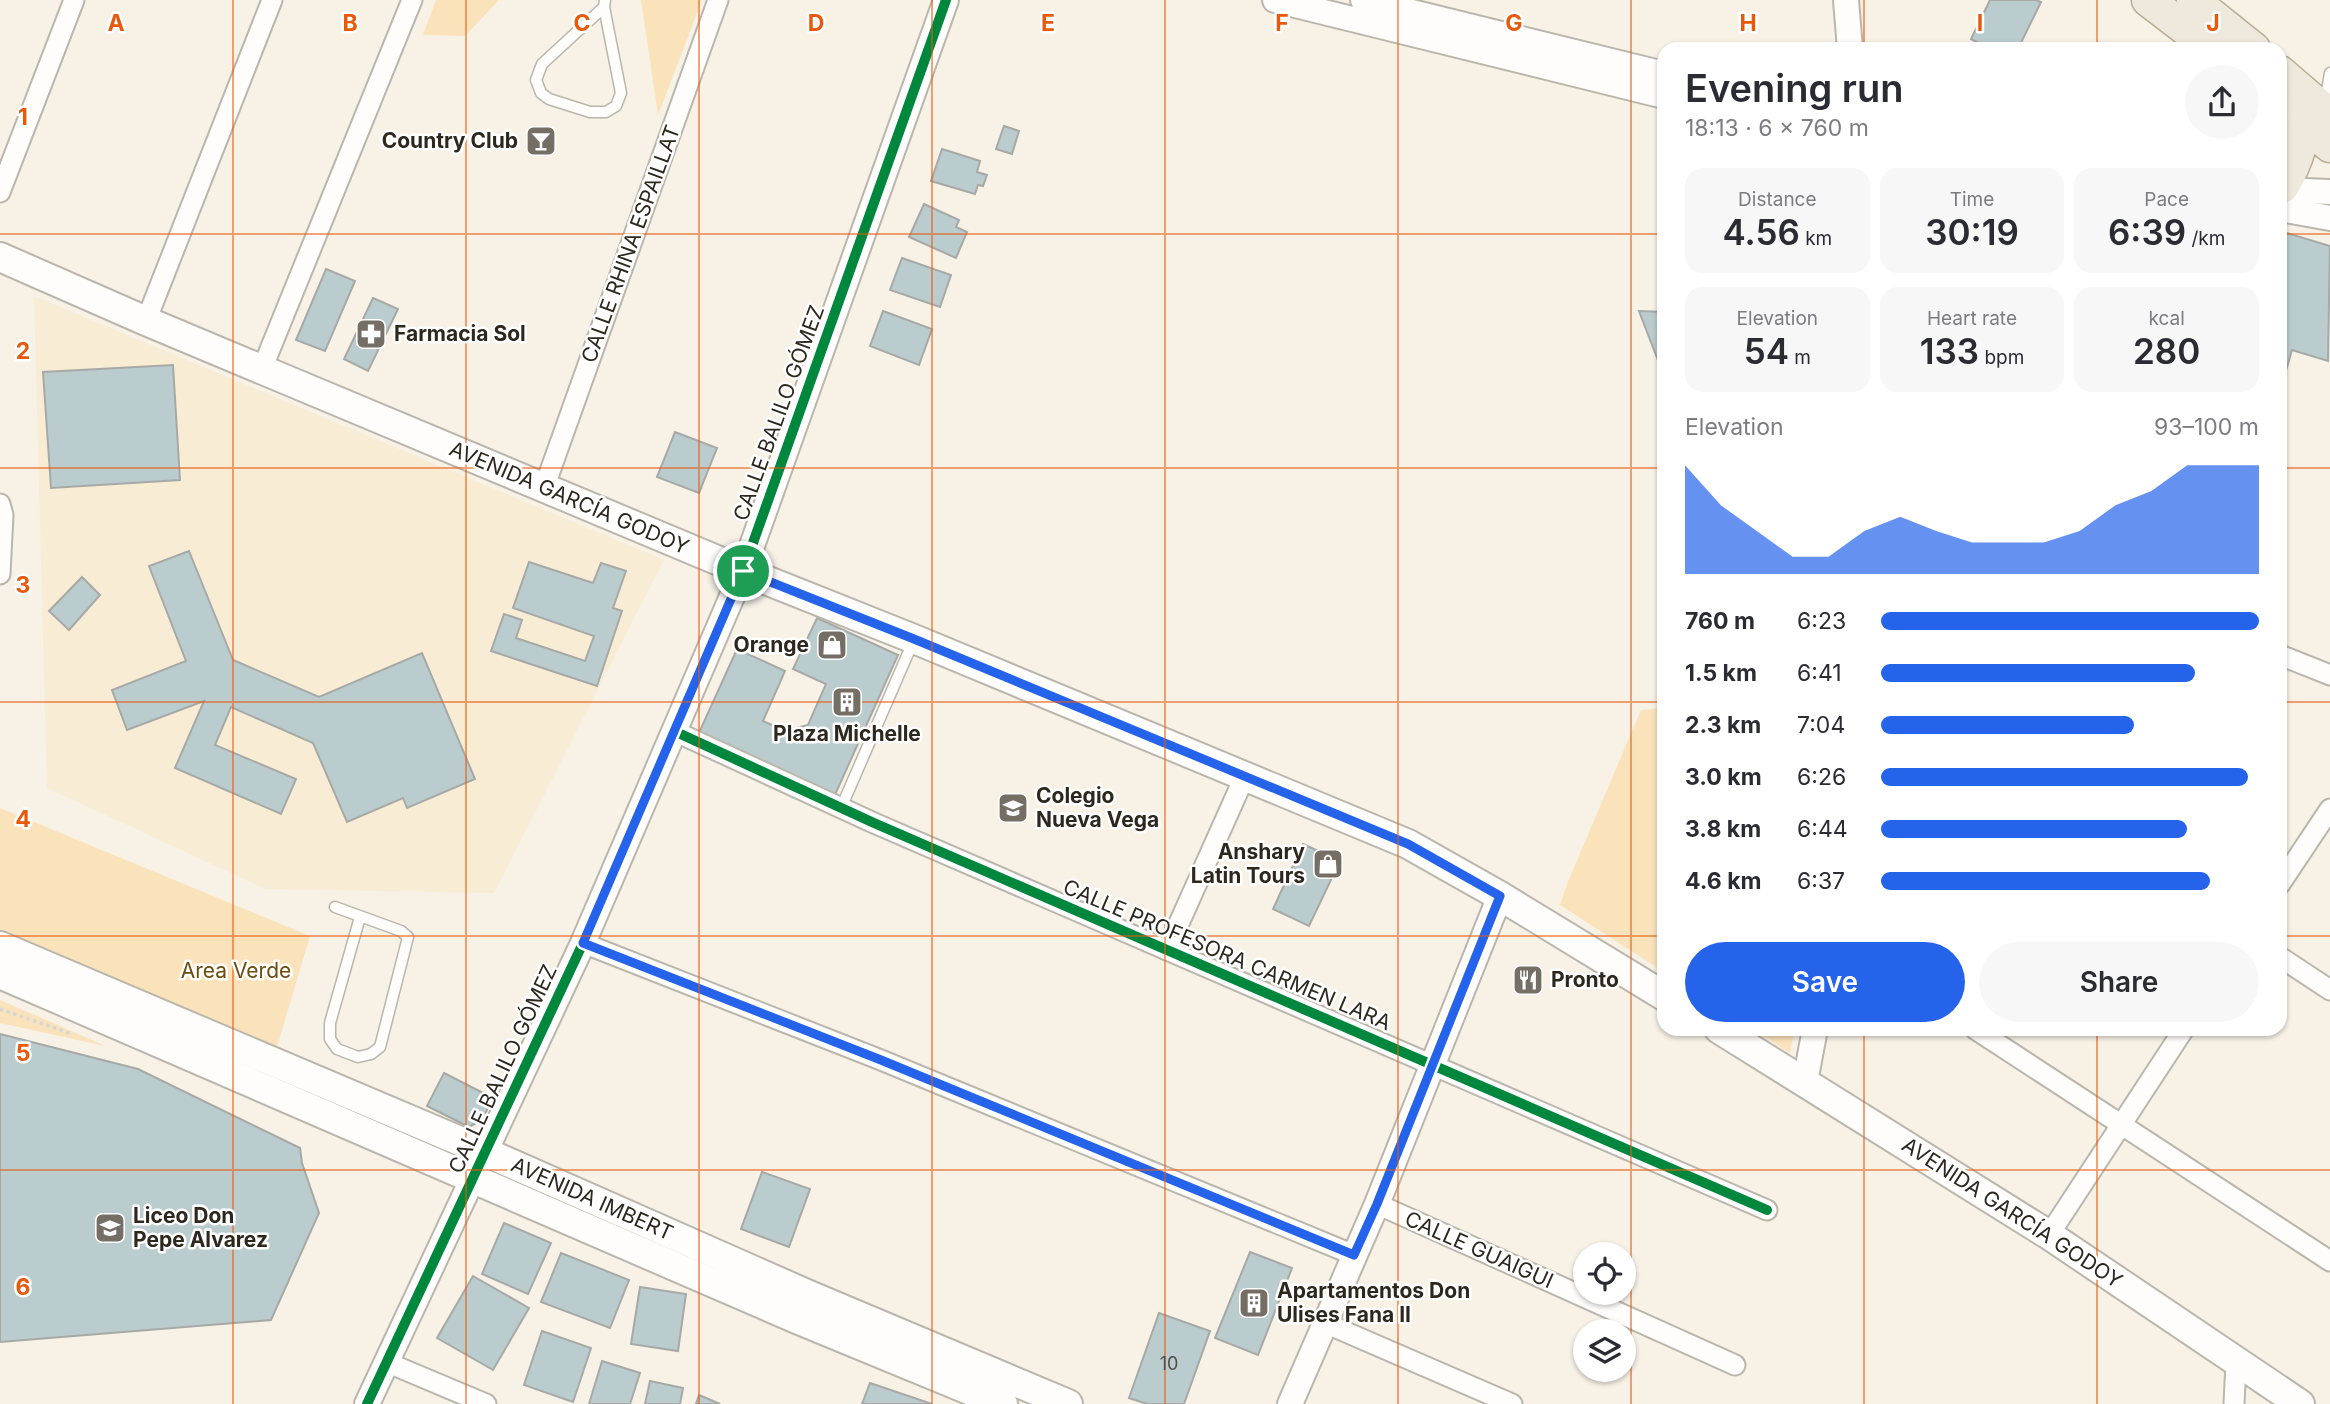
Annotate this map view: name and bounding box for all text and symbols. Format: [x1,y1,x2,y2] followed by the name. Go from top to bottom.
[107,9,125,37] text: A
[342,9,358,37] text: B
[573,9,591,37] text: C
[808,9,824,37] text: D
[1041,9,1055,37] text: E
[1275,9,1289,37] text: F
[1505,9,1523,37] text: G
[1739,9,1757,37] text: H
[1977,9,1983,37] text: I
[2206,9,2220,37] text: J
[1685,65,1903,111] text: Evening run
[2185,65,2259,139] button: share
[18,103,28,131] text: 1
[1685,114,1869,142] text: 18:13 · 6 × 760 m
[576,122,685,366] street label: CALLE RHINA ESPAILLAT
[524,124,558,158] bar icon: Country Club
[382,128,518,153] place label: Country Club
[1738,188,1817,211] text: Distance
[1950,188,1994,211] text: Time
[2144,188,2189,211] text: Pace
[1722,211,1800,253] text: 4.56
[1925,211,2019,253] text: 30:19
[2108,211,2186,253] text: 6:39
[1800,227,1832,250] text: km
[2186,227,2225,250] text: /km
[727,301,829,524] street label: CALLE BALILO GÓMEZ
[1737,307,1818,330] text: Elevation
[1927,307,2017,330] text: Heart rate
[2149,307,2185,330] text: kcal
[354,317,388,351] pharmacy icon: Farmacia Sol
[394,321,526,346] place label: Farmacia Sol
[1744,330,1789,372] text: 54
[1920,330,1979,372] text: 133
[2133,330,2200,372] text: 280
[16,337,30,365] text: 2
[1789,346,1811,369] text: m
[1979,346,2024,369] text: bpm
[1685,413,1784,441] text: Elevation
[2154,413,2259,441] text: 93–100 m
[446,435,693,559] street label: AVENIDA GARCÍA GODOY
[713,541,773,601] pin
[724,552,762,590] icon: arrive
[16,571,30,599] text: 3
[1685,607,1755,635] text: 760 m
[1797,607,1846,635] text: 6:23
[815,628,849,662] shop icon: Orange
[734,632,809,657] place label: Orange
[1685,659,1757,687] text: 1.5 km
[1797,659,1842,687] text: 6:41
[830,685,864,719] building icon: Plaza Michelle
[1685,711,1761,739] text: 2.3 km
[1797,711,1845,739] text: 7:04
[773,721,921,746] place label: Plaza Michelle
[1685,763,1762,791] text: 3.0 km
[1797,763,1846,791] text: 6:26
[1036,783,1159,832] place label: Colegio Nueva Vega
[996,791,1030,825] school or university icon: Colegio Nueva Vega
[15,805,31,833] text: 4
[1685,815,1761,843] text: 3.8 km
[1797,815,1848,843] text: 6:44
[1191,839,1305,888] place label: Anshary Latin Tours
[1311,847,1345,881] shop icon: Anshary Latin Tours
[1685,867,1762,895] text: 4.6 km
[1797,867,1845,895] text: 6:37
[1059,874,1395,1035] street label: CALLE PROFESORA CARMEN LARA
[1685,942,1965,1022] button: Save
[1979,942,2259,1022] button: Share
[181,958,291,983] park label: Area Verde
[442,960,562,1177] street label: CALLE BALILO GÓMEZ
[1511,963,1545,997] restaurant icon: Pronto
[1551,967,1619,992] place label: Pronto
[16,1039,30,1067] text: 5
[1897,1131,2128,1293] street label: AVENIDA GARCÍA GODOY
[507,1152,677,1245] street label: AVENIDA IMBERT
[133,1203,268,1252] place label: Liceo Don Pepe Alvarez
[1401,1206,1557,1293] street label: CALLE GUAIGUI
[93,1211,127,1245] school or university icon: Liceo Don Pepe Alvarez
[1573,1242,1636,1382] map controls
[1573,1242,1636,1305] button: locate
[16,1273,30,1301] text: 6
[1277,1278,1470,1327] place label: Apartamentos Don Ulises Fana II
[1237,1286,1271,1320] building icon: Apartamentos Don Ulises Fana II
[1573,1319,1636,1382] button: layers
[1160,1353,1178,1374] house number: 10

